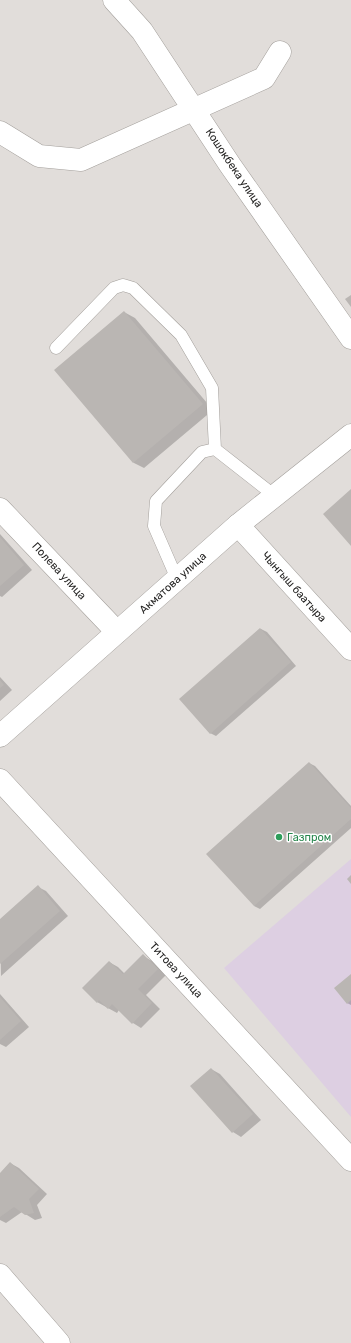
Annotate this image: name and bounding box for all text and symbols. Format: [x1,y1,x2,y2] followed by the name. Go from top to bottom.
[203,126,265,210] street label: Кошокбека улица
[29,540,89,602] street label: Полева улица
[259,549,329,625] street label: Чынгыш баатыра
[137,550,209,616] street label: Акматова улица
[287,831,331,844] place label: Газпром
[274,832,284,842] marker: Газпром
[147,939,205,1001] street label: Титова улица

